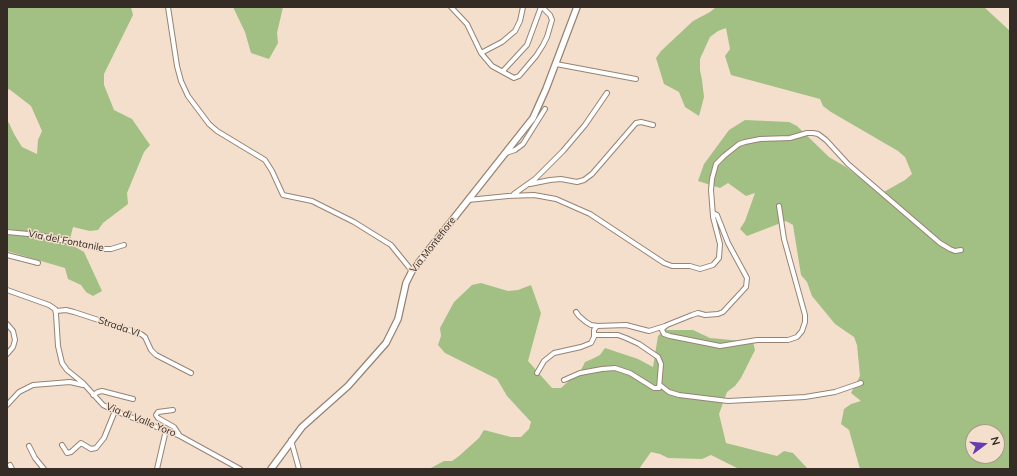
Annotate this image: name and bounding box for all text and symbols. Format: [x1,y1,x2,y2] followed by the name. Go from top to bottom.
[408,215,458,275] street label: Via Montefiore
[27,228,105,254] street label: Via del Fontanile
[96,314,142,340] street label: Strada VI
[104,400,178,440] street label: Via di Valle Yoro
[965,424,1005,464] north arrow
[988,435,1003,447] text: N

